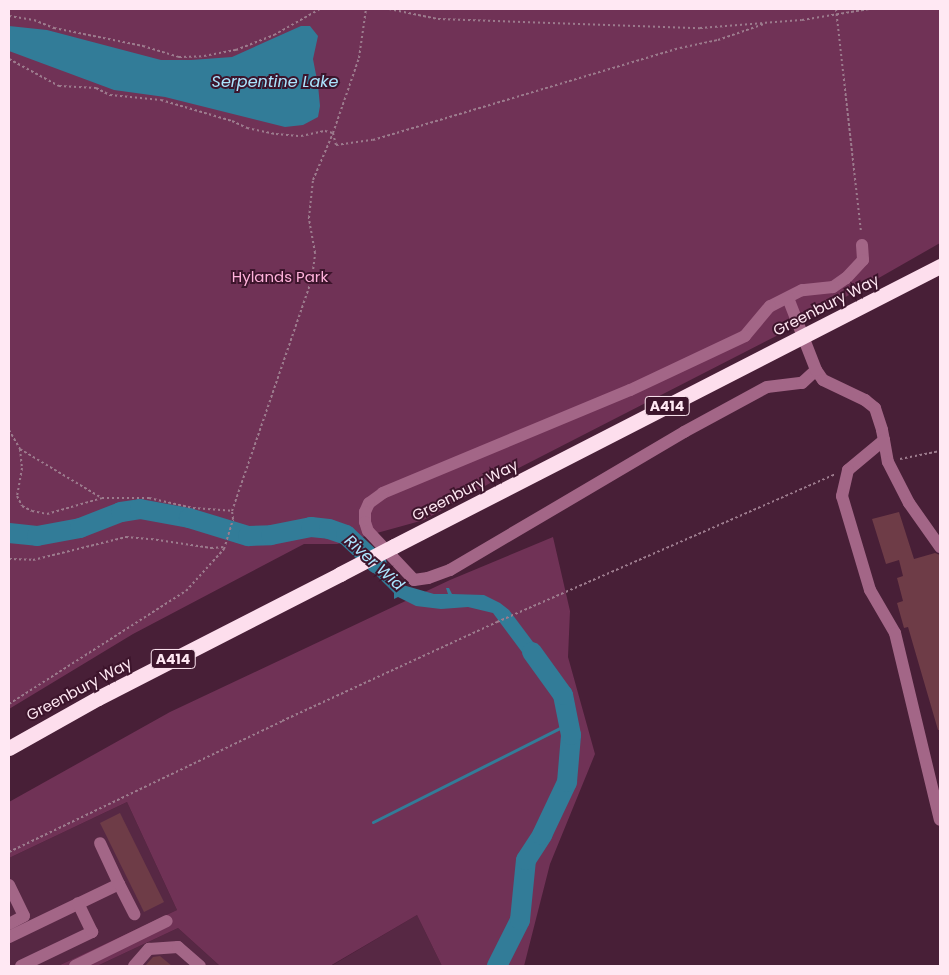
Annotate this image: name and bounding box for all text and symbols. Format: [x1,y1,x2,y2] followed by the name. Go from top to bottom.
[212,72,338,92] water label: Serpentine Lake
[232,268,328,286] park label: Hylands Park
[770,271,882,339] street label: Greenbury Way
[644,394,690,418] road number: A414
[409,456,521,524] street label: Greenbury Way
[340,531,408,595] water label: River Wid
[150,648,196,671] road number: A414
[23,654,135,724] street label: Greenbury Way

